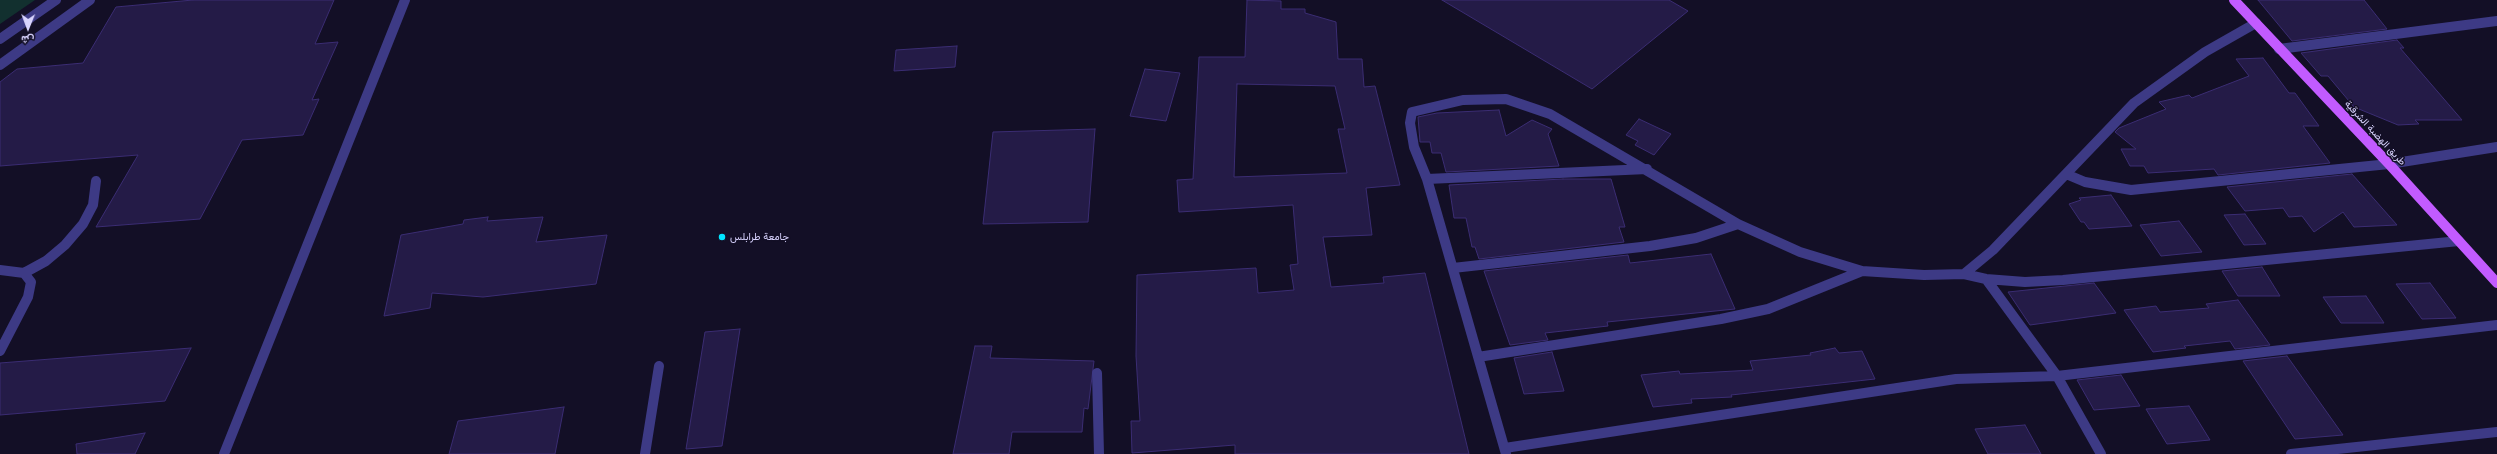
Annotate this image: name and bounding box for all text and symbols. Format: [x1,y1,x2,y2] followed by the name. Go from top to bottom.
[8,8,48,48] north arrow
[21,34,35,46] text: ش
[2342,98,2408,168] street label: طريق الهضبة الشرقية
[730,231,789,243] place label: جامعة طرابلس
[717,232,727,242] marker: جامعة طرابلس

